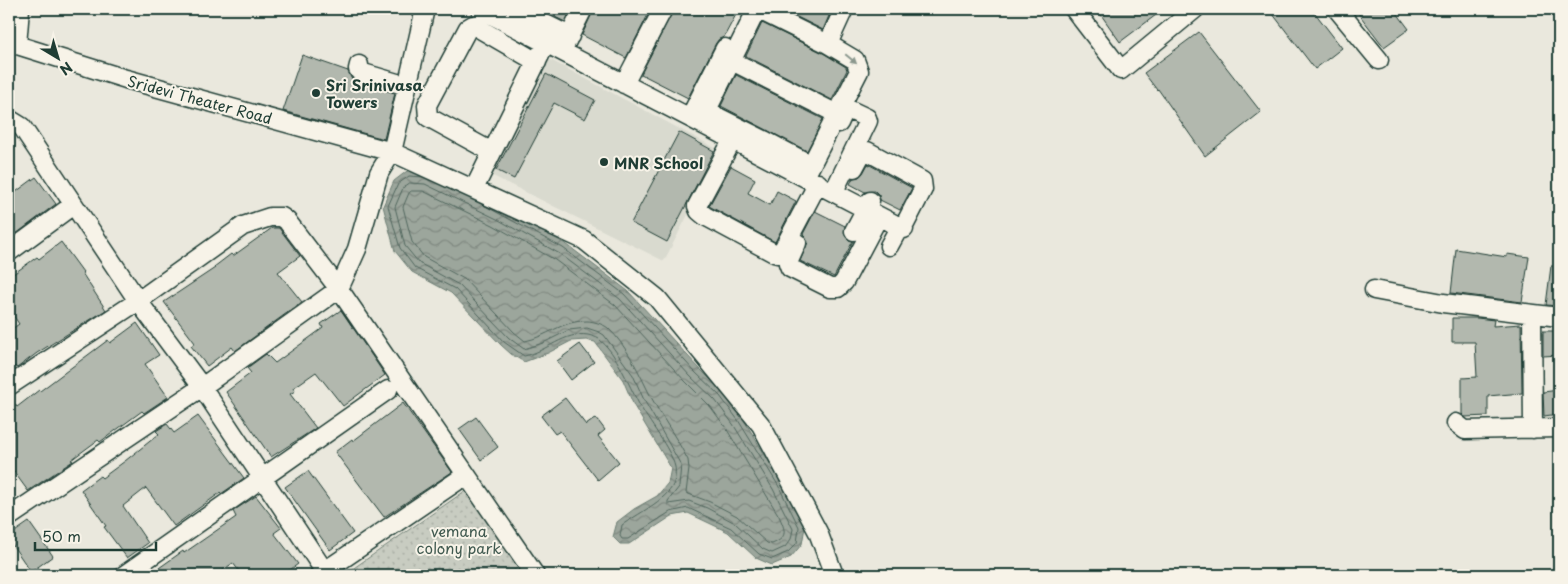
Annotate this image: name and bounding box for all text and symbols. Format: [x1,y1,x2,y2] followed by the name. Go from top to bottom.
[32,32,82,82] north arrow
[844,54,857,65] one-way arrow
[55,57,77,80] text: N
[125,69,275,129] street label: Sridevi Theater Road
[326,73,423,113] place label: Sri Srinivasa Towers
[310,87,322,99] marker: Sri Srinivasa Towers
[614,151,703,174] place label: MNR School
[598,156,610,168] marker: MNR School
[35,519,156,551] scale bar
[417,519,501,559] park label: vemana colony park
[42,524,81,547] text: 50 m

